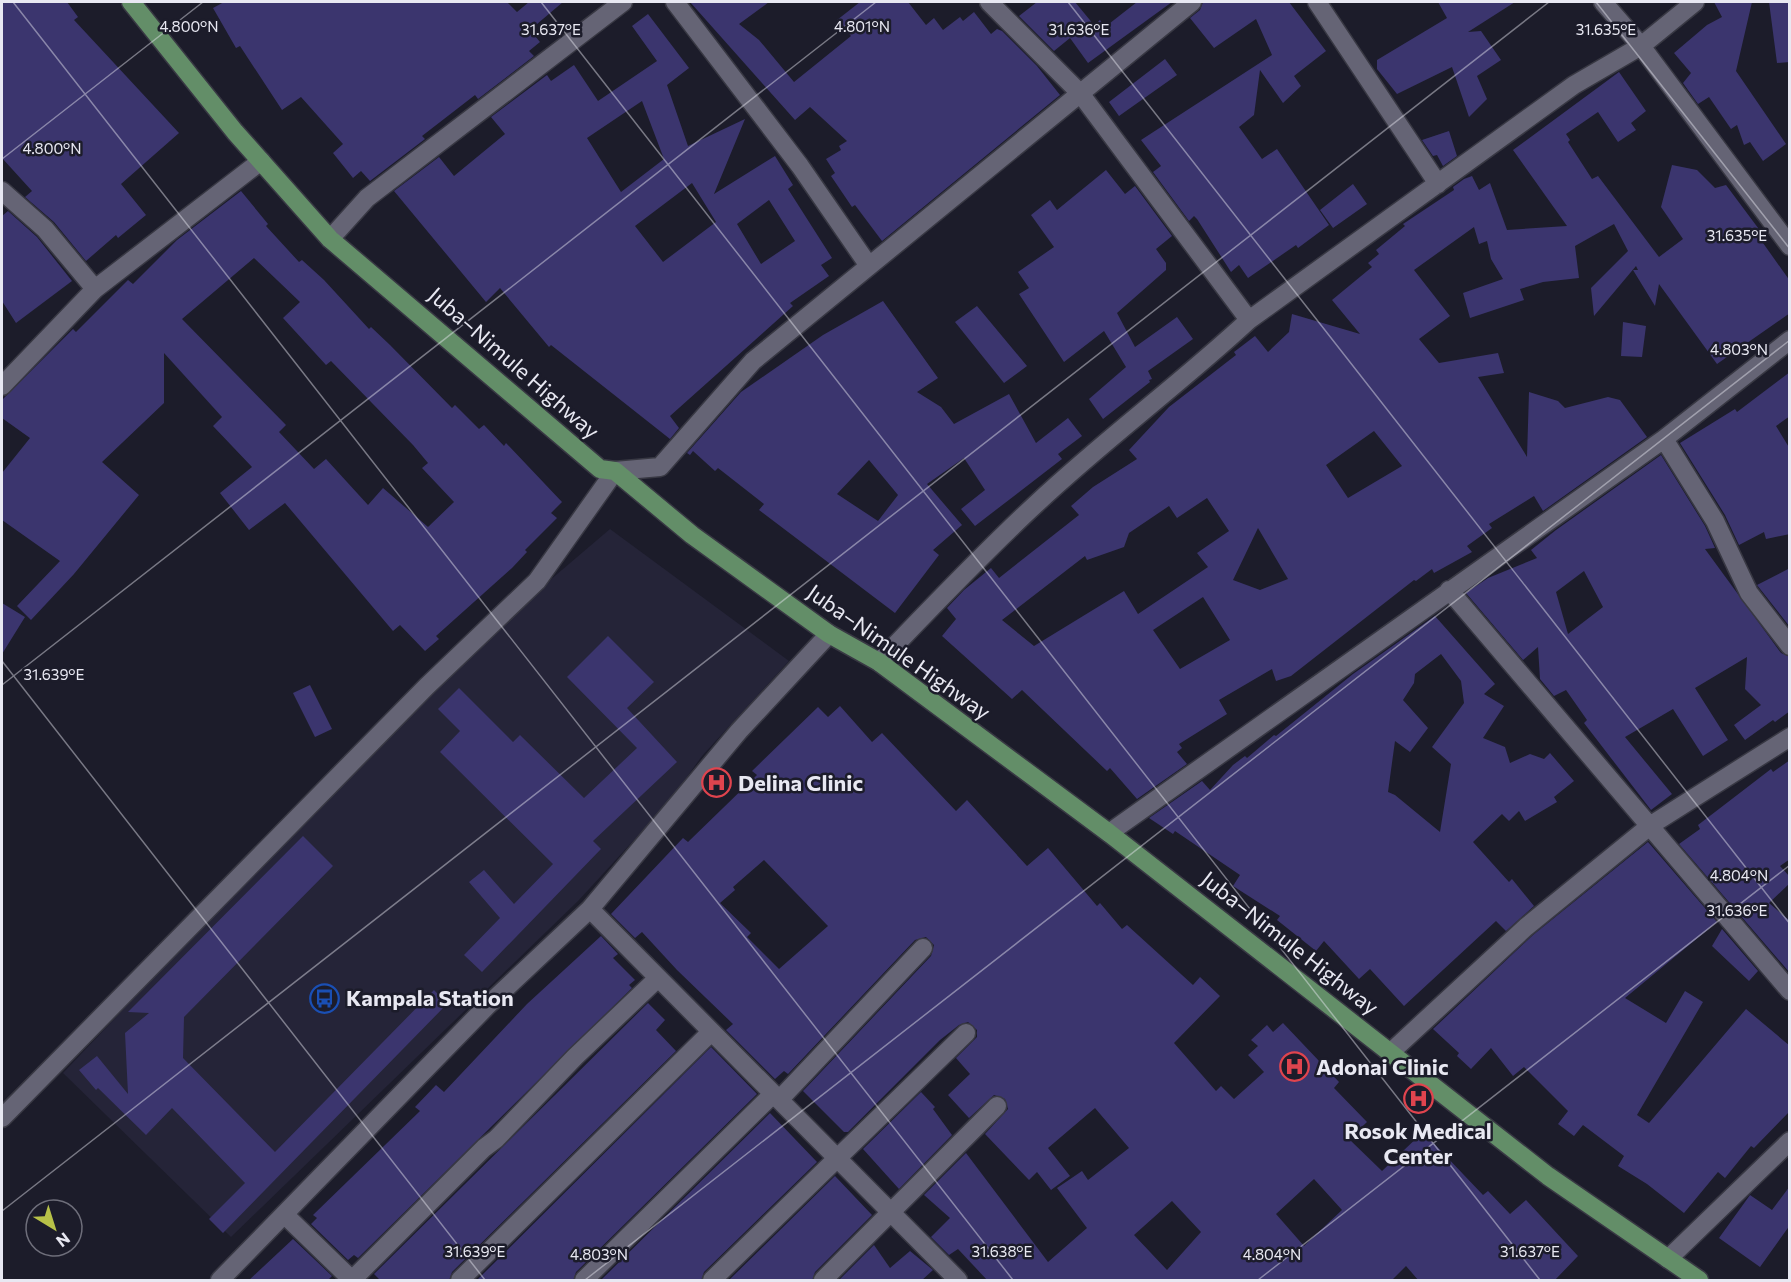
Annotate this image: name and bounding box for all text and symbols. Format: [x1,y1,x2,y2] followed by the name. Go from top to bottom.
[159,17,219,35] text: 4.800°N
[834,17,890,35] text: 4.801°N
[521,20,581,38] text: 31.637°E
[1049,20,1110,38] text: 31.636°E
[1576,20,1636,38] text: 31.635°E
[22,139,82,157] text: 4.800°N
[1707,226,1767,244] text: 31.635°E
[423,281,605,444] street label: Juba–Nimule Highway
[1710,340,1768,358] text: 4.803°N
[802,578,996,725] street label: Juba–Nimule Highway
[24,665,85,683] text: 31.639°E
[701,767,733,799] hospital icon: Delina Clinic
[738,769,863,796] place label: Delina Clinic
[1196,865,1384,1020] street label: Juba–Nimule Highway
[1710,866,1768,884] text: 4.804°N
[1707,901,1768,919] text: 31.636°E
[309,982,341,1014] bus stop icon: Kampala Station
[346,984,514,1011] place label: Kampala Station
[1279,1051,1311,1083] hospital icon: Adonai Clinic
[1316,1053,1449,1080] place label: Adonai Clinic
[1402,1083,1434,1115] hospital icon: Rosok Medical Center
[1344,1117,1492,1169] place label: Rosok Medical Center
[24,1198,84,1258] north arrow
[53,1229,74,1251] text: N
[445,1242,506,1260] text: 31.639°E
[972,1242,1033,1260] text: 31.638°E
[1500,1242,1560,1260] text: 31.637°E
[570,1245,628,1263] text: 4.803°N
[1243,1245,1301,1263] text: 4.804°N

